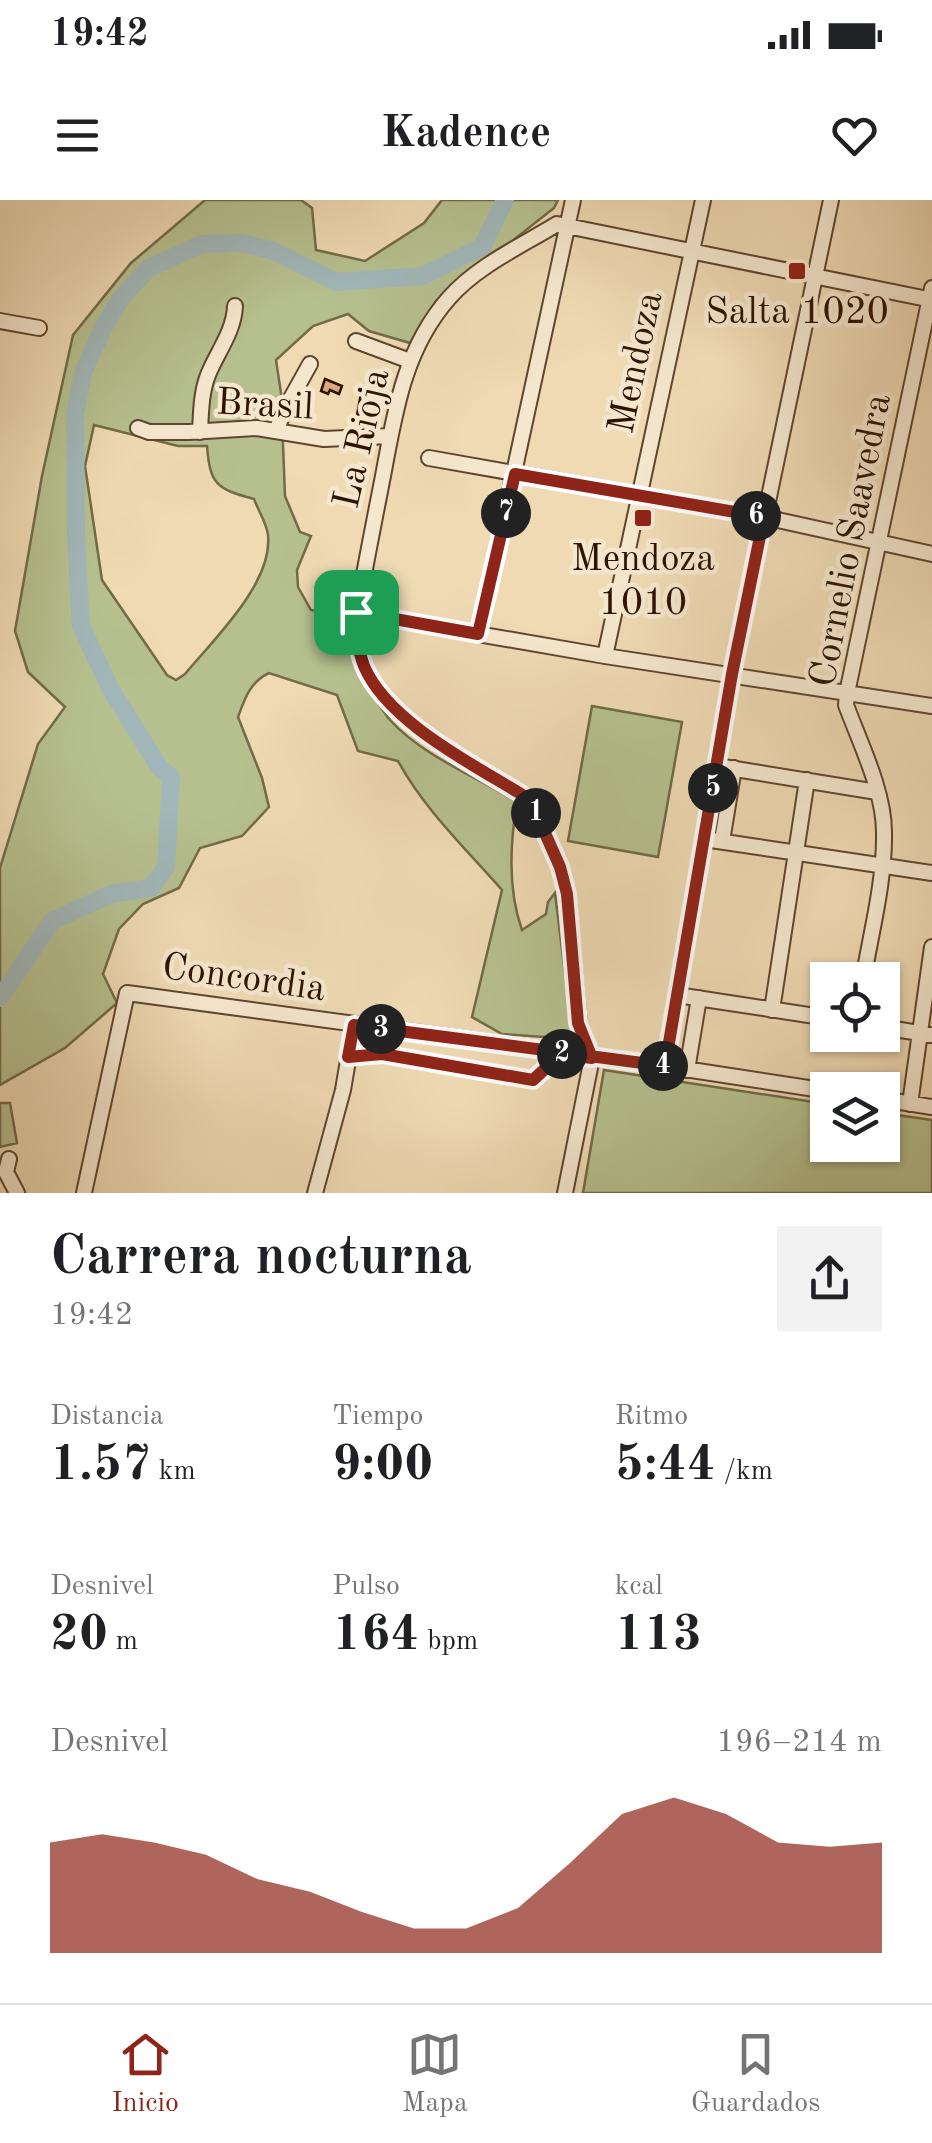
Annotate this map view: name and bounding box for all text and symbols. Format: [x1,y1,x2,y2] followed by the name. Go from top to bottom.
[50,16,149,54] text: 19:42
[50,108,105,163] icon: menu
[827,108,882,163] icon: heart
[381,112,551,157] text: Kadence
[786,260,808,282] marker: Salta 1020
[603,288,671,437] street label: Mendoza
[705,294,889,332] place label: Salta 1020
[328,365,397,512] street label: La Rioja
[215,384,315,428] street label: Brasil
[805,391,899,690] street label: Cornelio Saavedra
[481,488,531,538] pin: 7
[731,491,781,541] pin: 6
[498,499,514,527] text: 7
[748,502,764,530] text: 6
[632,507,654,529] marker: Mendoza 1010
[571,541,715,623] place label: Mendoza 1010
[314,570,399,655] pin
[329,585,384,640] icon: arrive
[688,763,738,813] pin: 5
[705,774,721,802] text: 5
[511,788,561,838] pin: 1
[528,799,544,827] text: 1
[159,949,328,1009] street label: Concordia
[810,962,900,1162] map controls
[810,962,900,1052] button: locate
[356,1004,406,1054] pin: 3
[373,1015,389,1043] text: 3
[537,1029,587,1079] pin: 2
[554,1040,570,1068] text: 2
[638,1041,688,1091] pin: 4
[655,1052,671,1080] text: 4
[810,1072,900,1162] button: layers
[777,1226,882,1331] button: share
[50,1231,472,1286] text: Carrera nocturna
[50,1300,133,1332] text: 19:42
[50,1403,164,1431] text: Distancia
[332,1403,423,1431] text: Tiempo
[615,1403,688,1431] text: Ritmo
[50,1441,151,1491] text: 1.57
[332,1441,433,1491] text: 9:00
[615,1441,716,1491] text: 5:44
[151,1458,196,1486] text: km
[716,1458,773,1486] text: /km
[50,1573,154,1601] text: Desnivel
[332,1573,400,1601] text: Pulso
[615,1573,663,1601] text: kcal
[50,1611,108,1661] text: 20
[332,1611,419,1661] text: 164
[615,1611,702,1661] text: 113
[108,1628,138,1656] text: m
[419,1628,478,1656] text: bpm
[50,1727,168,1759] text: Desnivel
[716,1727,882,1759] text: 196–214 m
[112,2027,179,2122] tab: Inicio
[402,2027,468,2122] tab: Mapa
[691,2027,820,2122] tab: Guardados

